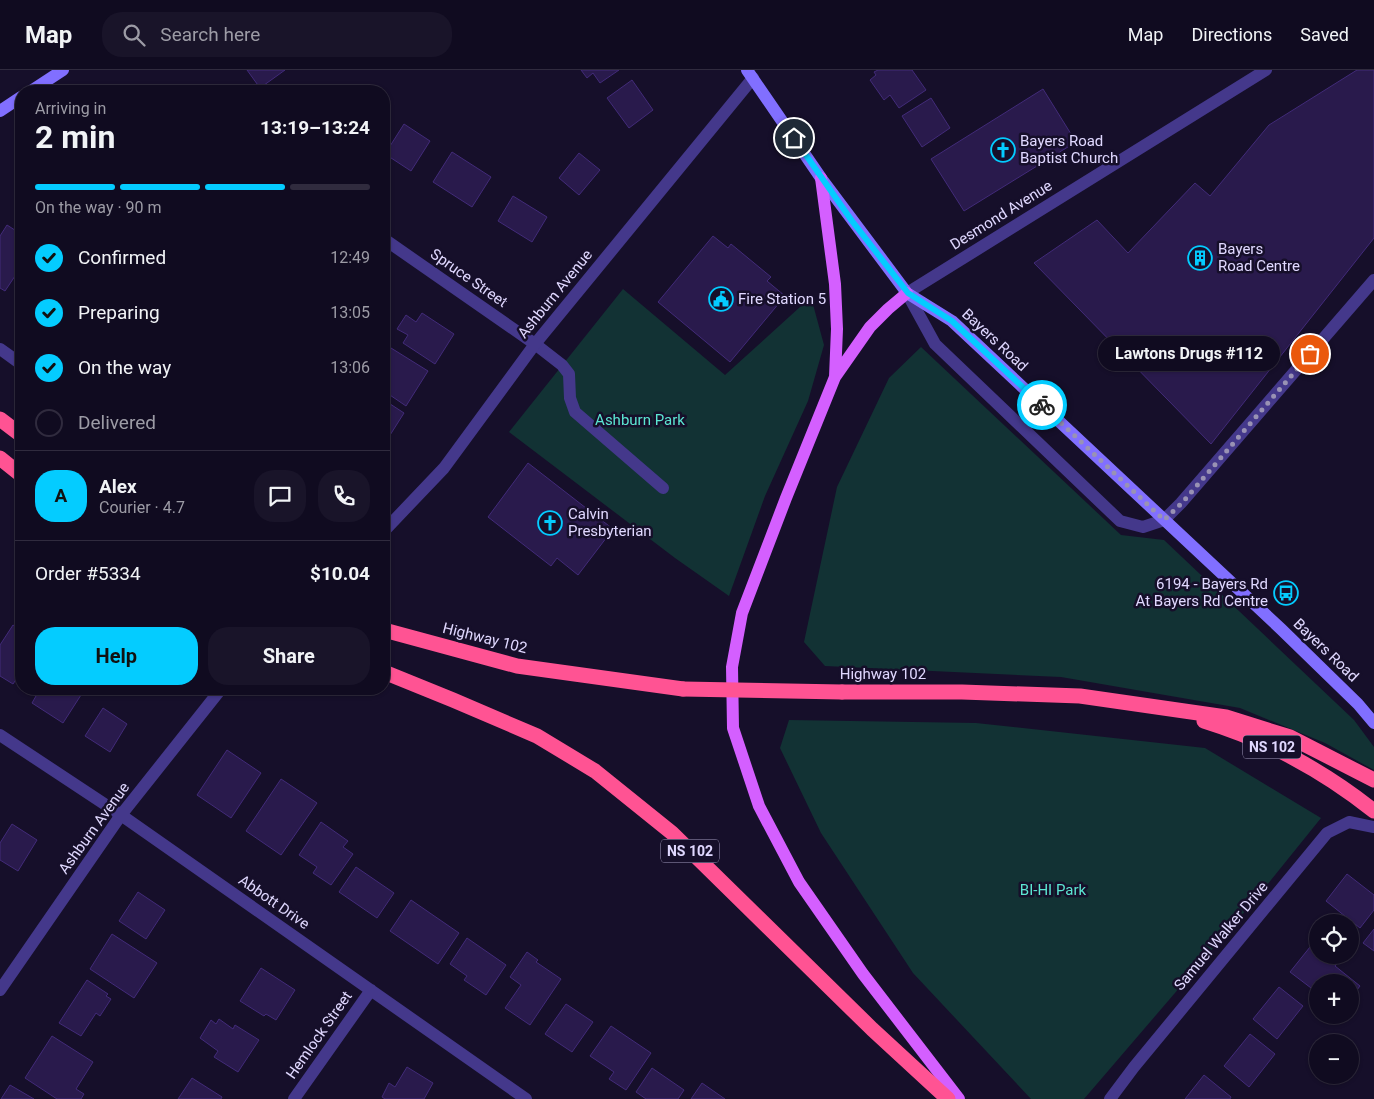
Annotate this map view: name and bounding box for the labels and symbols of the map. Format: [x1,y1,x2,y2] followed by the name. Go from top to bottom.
[773,117,815,159] pin
[1020,132,1118,167] place label: Bayers Road Baptist Church
[990,137,1016,163] church icon: Bayers Road Baptist Church
[947,176,1055,254] street label: Desmond Avenue
[1218,240,1300,275] place label: Bayers Road Centre
[427,245,511,311] street label: Spruce Street
[1187,245,1213,271] building icon: Bayers Road Centre
[514,246,596,342] street label: Ashburn Avenue
[708,286,734,312] public building icon: Fire Station 5
[738,290,826,308] place label: Fire Station 5
[958,305,1032,375] street label: Bayers Road
[1289,333,1331,375] pin
[1098,336,1280,372] callout: Lawtons Drugs #112
[1017,380,1067,430] courier
[595,411,685,429] park label: Ashburn Park
[568,505,652,540] place label: Calvin Presbyterian
[537,510,563,536] church icon: Calvin Presbyterian
[1136,575,1268,610] place label: 6194 - Bayers Rd At Bayers Rd Centre
[1273,580,1299,606] bus stop icon: 6194 - Bayers Rd At Bayers Rd Centre
[1290,615,1362,685] street label: Bayers Road
[441,619,529,657] street label: Highway 102
[840,665,926,683] street label: Highway 102
[1243,736,1301,759] road number: NS 102
[55,779,133,877] street label: Ashburn Avenue
[661,839,719,862] road number: NS 102
[235,871,313,933] street label: Abbott Drive
[1170,878,1272,994] street label: Samuel Walker Drive
[1020,881,1087,899] park label: BI-HI Park
[282,988,356,1082] street label: Hemlock Street

